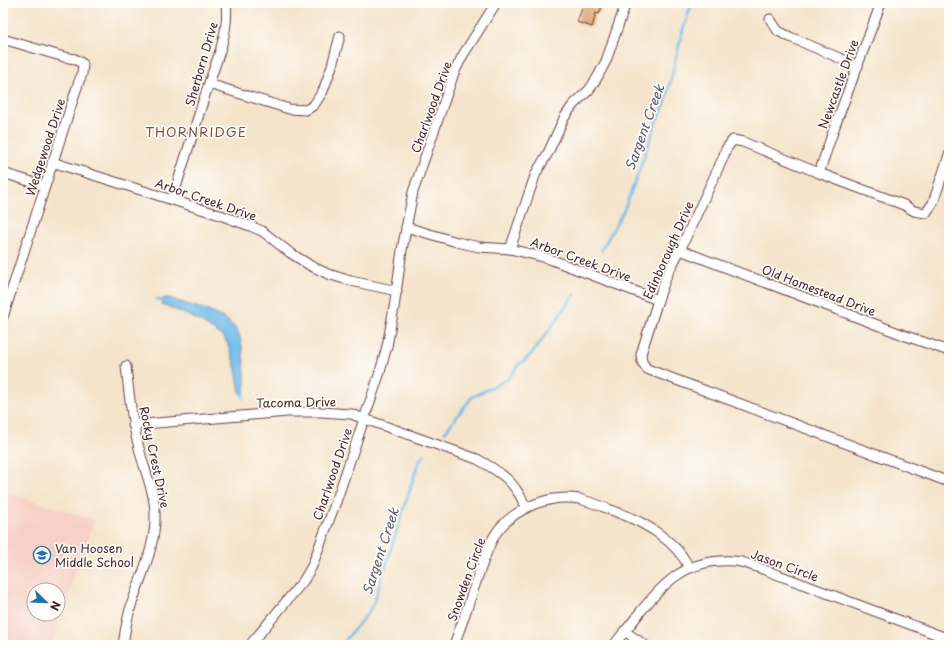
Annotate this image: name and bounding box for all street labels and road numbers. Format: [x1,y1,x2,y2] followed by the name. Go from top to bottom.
[180,20,222,108] street label: Sherborn Drive
[813,37,863,131] street label: Newcastle Drive
[406,59,456,155] street label: Charlwood Drive
[21,96,69,198] street label: Wedgewood Drive
[153,173,259,225] street label: Arbor Creek Drive
[638,198,698,302] street label: Edinborough Drive
[528,232,634,286] street label: Arbor Creek Drive
[759,260,879,320] street label: Old Homestead Drive
[256,392,336,412] street label: Tacoma Drive
[135,405,175,509] street label: Rocky Crest Drive
[308,426,356,522] street label: Charlwood Drive
[442,534,490,623] street label: Snowden Circle
[749,544,822,586] street label: Jason Circle

